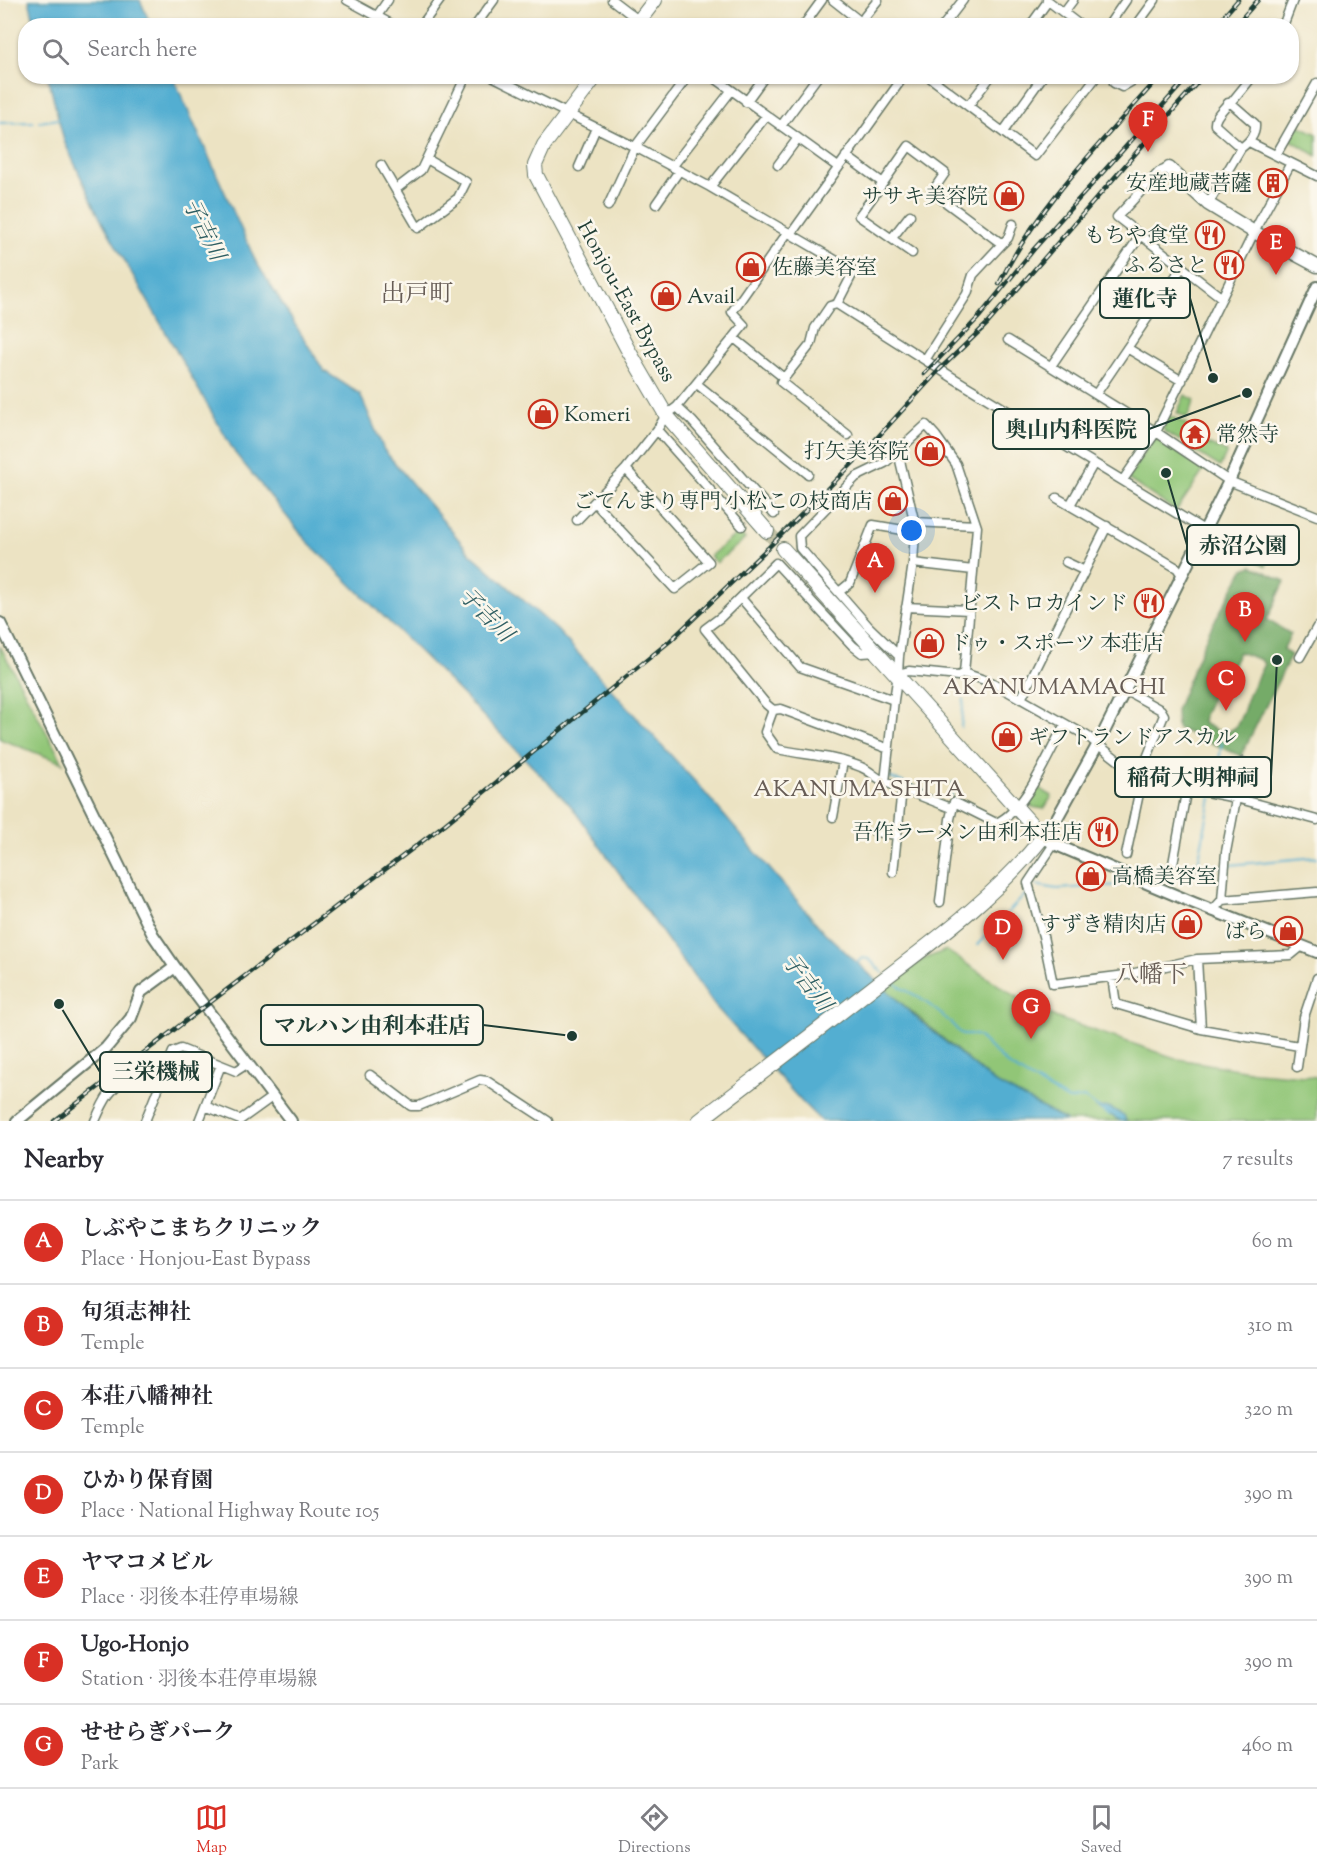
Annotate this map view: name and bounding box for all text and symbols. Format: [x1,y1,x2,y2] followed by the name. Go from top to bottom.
[18,18,1299,84] search box
[39,35,72,68] icon: search
[87,35,197,67] text: Search here
[1128,102,1168,152] pin: F
[1257,167,1289,199] building icon: 安産地蔵菩薩
[1126,170,1252,200] place label: 安産地蔵菩薩
[993,180,1025,212] shop icon: ササキ美容院
[862,183,988,213] place label: ササキ美容院
[173,194,232,269] water label: 子吉川
[568,216,682,388] street label: Honjou-East Bypass
[1194,219,1226,251] restaurant icon: もちや食堂
[1084,222,1189,252] place label: もちや食堂
[1256,226,1296,275] pin: E
[1213,249,1245,281] restaurant icon: ふるさと
[735,251,767,283] shop icon: 佐藤美容室
[1124,252,1208,282] place label: ふるさと
[772,254,877,284] place label: 佐藤美容室
[381,278,453,312] district label: 出戸町
[1100,278,1190,318] callout: 蓮化寺
[650,280,682,312] shop icon: Avail
[687,283,736,313] place label: Avail
[1112,285,1178,317] text: 蓮化寺
[527,398,559,430] shop icon: Komeri
[564,401,631,431] place label: Komeri
[993,409,1149,449] callout: 奥山内科医院
[1005,416,1137,448] text: 奥山内科医院
[1179,418,1211,450] temple icon: 常然寺
[1216,421,1279,451] place label: 常然寺
[914,435,946,467] shop icon: 打矢美容院
[804,438,909,468] place label: 打矢美容院
[877,485,909,517] shop icon: ごてんまり専門 小松この枝商店
[574,488,872,518] place label: ごてんまり専門 小松この枝商店
[897,516,926,545] your location
[1187,525,1299,565] callout: 赤沼公園
[1199,532,1287,564] text: 赤沼公園
[856,544,894,593] pin: A
[450,581,521,652] water label: 子吉川
[1133,587,1165,619] restaurant icon: ビストロカインド
[961,590,1128,620] place label: ビストロカインド
[1226,592,1264,642] pin: B
[913,627,945,659] shop icon: ドゥ・スポーツ 本荘店
[950,630,1163,660] place label: ドゥ・スポーツ 本荘店
[1206,662,1246,711] pin: C
[942,671,1166,705] district label: AKANUMAMACHI
[991,721,1023,753] shop icon: ギフトランドアスカル
[1028,724,1237,754] place label: ギフトランドアスカル
[1115,757,1271,797] callout: 稲荷大明神祠
[1127,764,1259,796] text: 稲荷大明神祠
[753,773,965,807] district label: AKANUMASHITA
[1087,816,1119,848] restaurant icon: 吾作ラーメン由利本荘店
[852,819,1082,849] place label: 吾作ラーメン由利本荘店
[1075,860,1107,892] shop icon: 高橋美容室
[1112,863,1217,893] place label: 高橋美容室
[1171,908,1203,940] shop icon: すずき精肉店
[984,910,1022,960] pin: D
[1040,911,1166,941] place label: すずき精肉店
[1272,915,1304,947] shop icon: ばら
[1225,918,1267,948] place label: ばら
[773,948,840,1021] water label: 子吉川
[1115,959,1187,993] district label: 八幡下
[1012,990,1050,1039] pin: G
[261,1005,483,1045] callout: マルハン由利本荘店
[274,1012,470,1044] text: マルハン由利本荘店
[100,1052,212,1092] callout: 三栄機械
[112,1058,200,1090] text: 三栄機械
[24,1142,104,1179] text: Nearby
[1222,1146,1293,1175] text: 7 results
[81,1214,322,1246] text: しぶやこまちクリニック
[35,1228,52,1257] text: A
[1252,1228,1293,1257] text: 60 m
[81,1246,311,1275] text: Place · Honjou-East Bypass
[81,1298,191,1330] text: 句須志神社
[37,1312,50,1341] text: B
[1247,1312,1293,1341] text: 310 m
[81,1330,145,1359] text: Temple
[81,1382,213,1414] text: 本荘八幡神社
[35,1396,52,1425] text: C
[1244,1396,1293,1425] text: 320 m
[81,1414,145,1443] text: Temple
[81,1466,213,1498] text: ひかり保育園
[36,1480,51,1509] text: D
[1244,1480,1293,1509] text: 390 m
[81,1498,379,1527] text: Place · National Highway Route 105
[81,1548,213,1580] text: ヤマコメビル
[37,1564,50,1593] text: E
[1244,1564,1293,1593] text: 390 m
[81,1584,299,1613] text: Place · 羽後本荘停車場線
[81,1630,189,1662] text: Ugo-Honjo
[38,1648,49,1677] text: F
[1244,1648,1293,1677] text: 390 m
[81,1666,318,1695] text: Station · 羽後本荘停車場線
[81,1718,235,1750] text: せせらぎパーク
[35,1732,52,1761] text: G
[1242,1732,1293,1761] text: 460 m
[81,1750,119,1779] text: Park
[195,1801,228,1860] tab: Map
[618,1801,691,1860] tab: Directions
[1081,1801,1122,1860] tab: Saved

